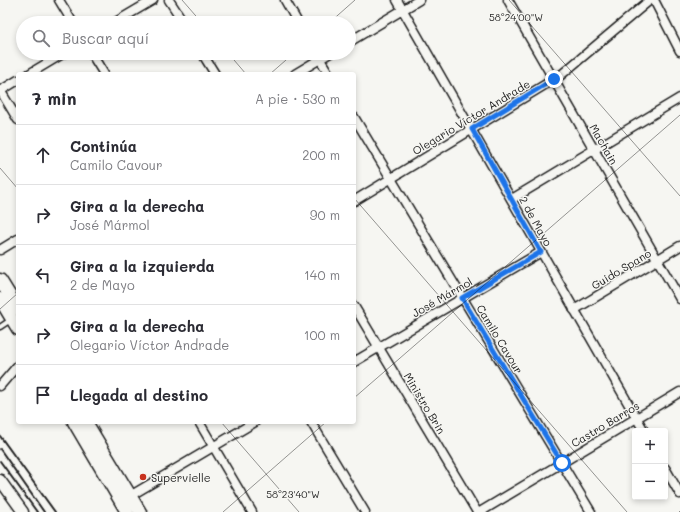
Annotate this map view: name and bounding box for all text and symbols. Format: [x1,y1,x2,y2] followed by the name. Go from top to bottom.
[489,10,543,24] text: 58°24'00"W
[16,16,356,60] search box
[30,27,52,49] icon: search
[62,28,149,48] text: Buscar aquí
[545,70,563,88] route end
[409,76,533,158] street label: Olegario Víctor Andrade
[32,87,77,109] text: 7 min
[255,90,340,107] text: A pie · 530 m
[586,121,622,167] street label: Machain
[70,136,137,156] text: Continúa
[32,144,54,166] icon: ahead
[302,146,340,163] text: 200 m
[70,156,162,173] text: Camilo Cavour
[516,193,556,249] street label: 2 de Mayo
[70,196,204,216] text: Gira a la derecha
[32,204,54,226] icon: right
[310,206,340,223] text: 90 m
[70,216,150,233] text: José Mármol
[588,245,654,293] street label: Guido Spano
[70,256,215,276] text: Gira a la izquierda
[32,264,54,286] icon: left
[304,266,340,283] text: 140 m
[409,274,475,320] street label: José Mármol
[70,276,135,293] text: 2 de Mayo
[473,302,527,376] street label: Camilo Cavour
[70,316,204,336] text: Gira a la derecha
[32,324,54,346] icon: right
[304,326,340,343] text: 100 m
[70,336,229,353] text: Olegario Víctor Andrade
[401,369,449,437] street label: Ministro Brin
[32,384,54,406] icon: arrive
[70,385,208,405] text: Llegada al destino
[568,398,642,450] street label: Castro Barros
[632,428,668,500] map controls
[632,428,668,464] button: +
[553,454,571,472] route start
[632,464,668,500] button: −
[151,470,211,485] place label: Supervielle
[138,472,148,482] marker: Supervielle
[266,487,320,501] text: 58°23'40"W

